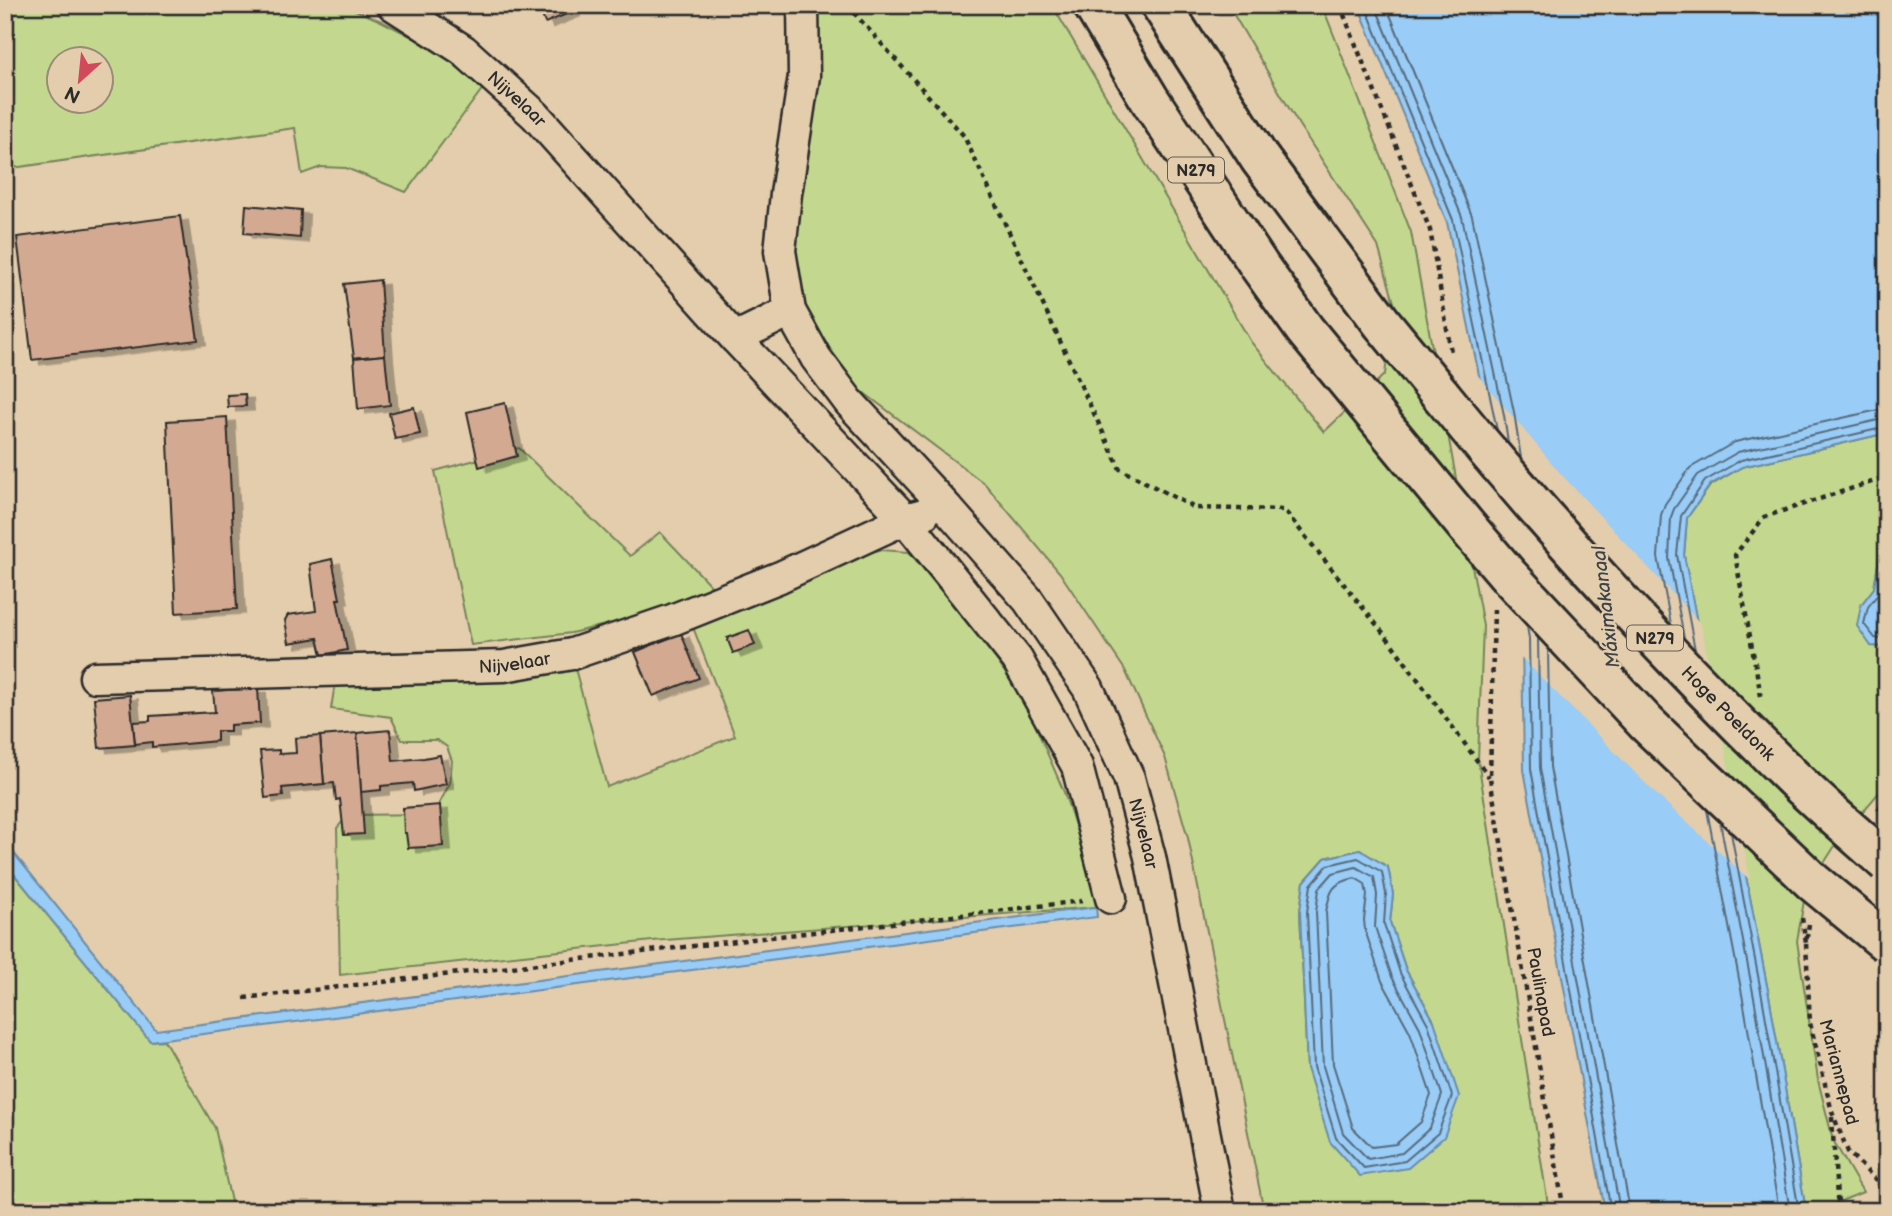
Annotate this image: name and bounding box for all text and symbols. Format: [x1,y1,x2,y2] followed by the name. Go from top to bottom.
[46,46,116,116] north arrow
[483,67,551,131] street label: Nijvelaar
[61,80,85,107] text: N
[1168,158,1224,182] road number: N279
[1588,544,1625,669] water label: Máximakanaal
[1627,625,1683,650] road number: N279
[479,648,553,678] street label: Nijvelaar
[1677,662,1779,765] street label: Hoge Poeldonk
[1124,796,1162,871] street label: Nijvelaar
[1522,946,1559,1038] street label: Paulinapad
[1814,1017,1863,1127] street label: Mariannepad

